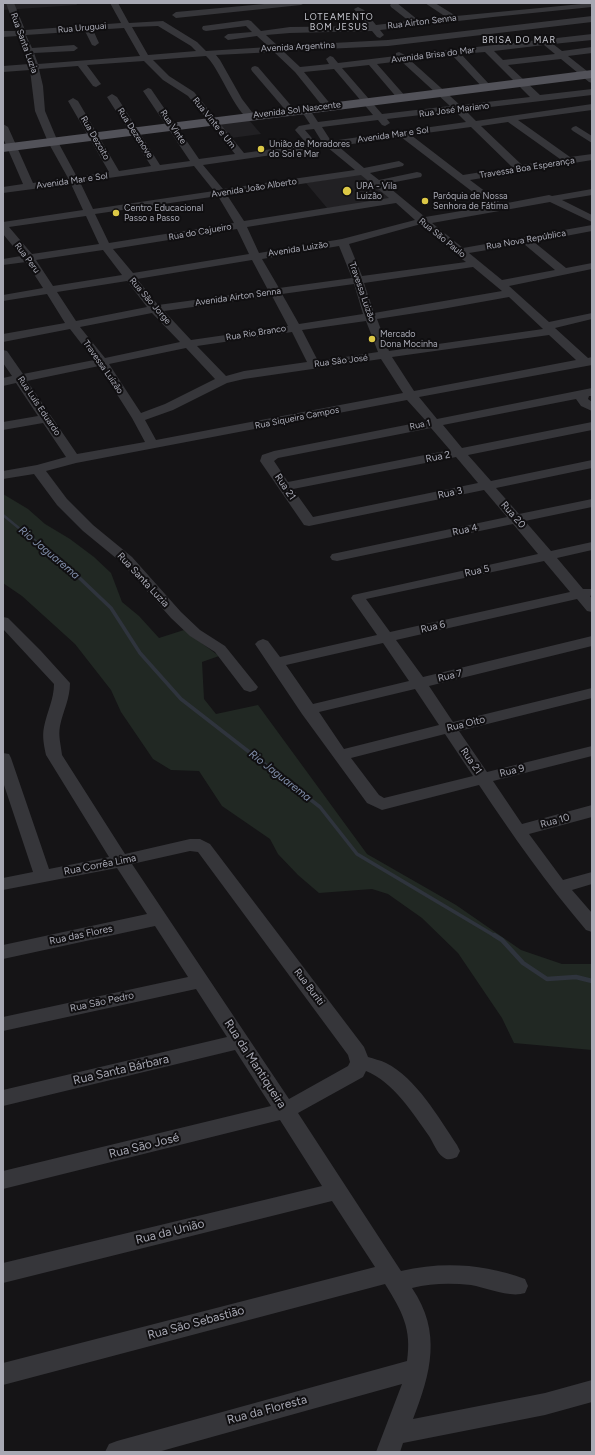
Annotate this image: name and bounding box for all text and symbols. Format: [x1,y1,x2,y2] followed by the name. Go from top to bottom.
[8,11,40,75] street label: Rua Santa Luzia
[304,12,374,33] district label: LOTEAMENTO BOM JESUS
[387,12,457,32] street label: Rua Airton Senna
[57,20,107,36] street label: Rua Uruguai
[482,35,556,45] district label: BRISA DO MAR
[261,40,335,54] street label: Avenida Argentina
[391,45,475,65] street label: Avenida Brisa do Mar
[190,95,238,151] street label: Rua Vinte e Um
[252,99,342,121] street label: Avenida Sol Nascente
[418,100,490,120] street label: Rua José Mariano
[115,106,155,160] street label: Rua Dezenove
[158,108,188,146] street label: Rua Vinte
[78,114,112,162] street label: Rua Dezoito
[357,125,429,145] street label: Avenida Mar e Sol
[269,139,350,160] place label: União de Moradores do Sol e Mar
[256,144,266,154] marker: União de Moradores do Sol e Mar
[479,155,575,181] street label: Travessa Boa Esperança
[36,171,108,191] street label: Avenida Mar e Sol
[210,176,298,200] street label: Avenida João Alberto
[356,181,397,202] place label: UPA - Vila Luizão
[341,185,353,197] marker: UPA - Vila Luizão
[433,191,508,212] place label: Paróquia de Nossa Senhora de Fátima
[420,196,430,206] marker: Paróquia de Nossa Senhora de Fátima
[124,203,203,224] place label: Centro Educacional Passo a Passo
[111,208,121,218] marker: Centro Educacional Passo a Passo
[416,216,468,260] street label: Rua São Paulo
[168,221,232,243] street label: Rua do Cajueiro
[485,228,567,252] street label: Rua Nova República
[267,239,329,259] street label: Avenida Luizão
[12,241,42,275] street label: Rua Peru
[347,261,377,323] street label: Travessa Luizão
[127,276,173,326] street label: Rua São Jorge
[194,286,282,308] street label: Avenida Airton Senna
[225,323,287,343] street label: Rua Rio Branco
[380,329,438,350] place label: Mercado Dona Mocinha
[367,334,377,344] marker: Mercado Dona Mocinha
[81,338,125,396] street label: Travessa Luízão
[314,352,368,370] street label: Rua São José
[15,374,63,438] street label: Rua Luís Eduardo
[254,405,340,431] street label: Rua Siqueira Campos
[409,418,431,432] street label: Rua 1
[425,449,451,465] street label: Rua 2
[272,472,298,502] street label: Rua 21
[437,485,463,501] street label: Rua 3
[498,499,528,531] street label: Rua 20
[451,521,479,539] street label: Rua 4
[16,524,82,582] water label: Rio Jaguarema
[115,550,171,610] street label: Rua Santa Luzia
[463,563,491,579] street label: Rua 5
[419,618,447,636] street label: Rua 6
[437,667,463,685] street label: Rua 7
[446,713,486,735] street label: Rua Oito
[458,746,484,776] street label: Rua 21
[246,748,314,804] water label: Rio Jaguarema
[498,762,526,780] street label: Rua 9
[539,811,571,831] street label: Rua 10
[63,852,137,878] street label: Rua Corrêa Lima
[48,922,114,948] street label: Rua das Flores
[291,966,327,1008] street label: Rua Buriti
[69,989,135,1015] street label: Rua São Pedro
[221,1017,289,1111] street label: Rua da Mantiqueira
[72,1052,170,1088] street label: Rua Santa Bárbara
[107,1130,181,1162] street label: Rua São José
[134,1216,206,1248] street label: Rua da União
[146,1303,246,1343] street label: Rua São Sebastião
[225,1392,309,1428] street label: Rua da Floresta

